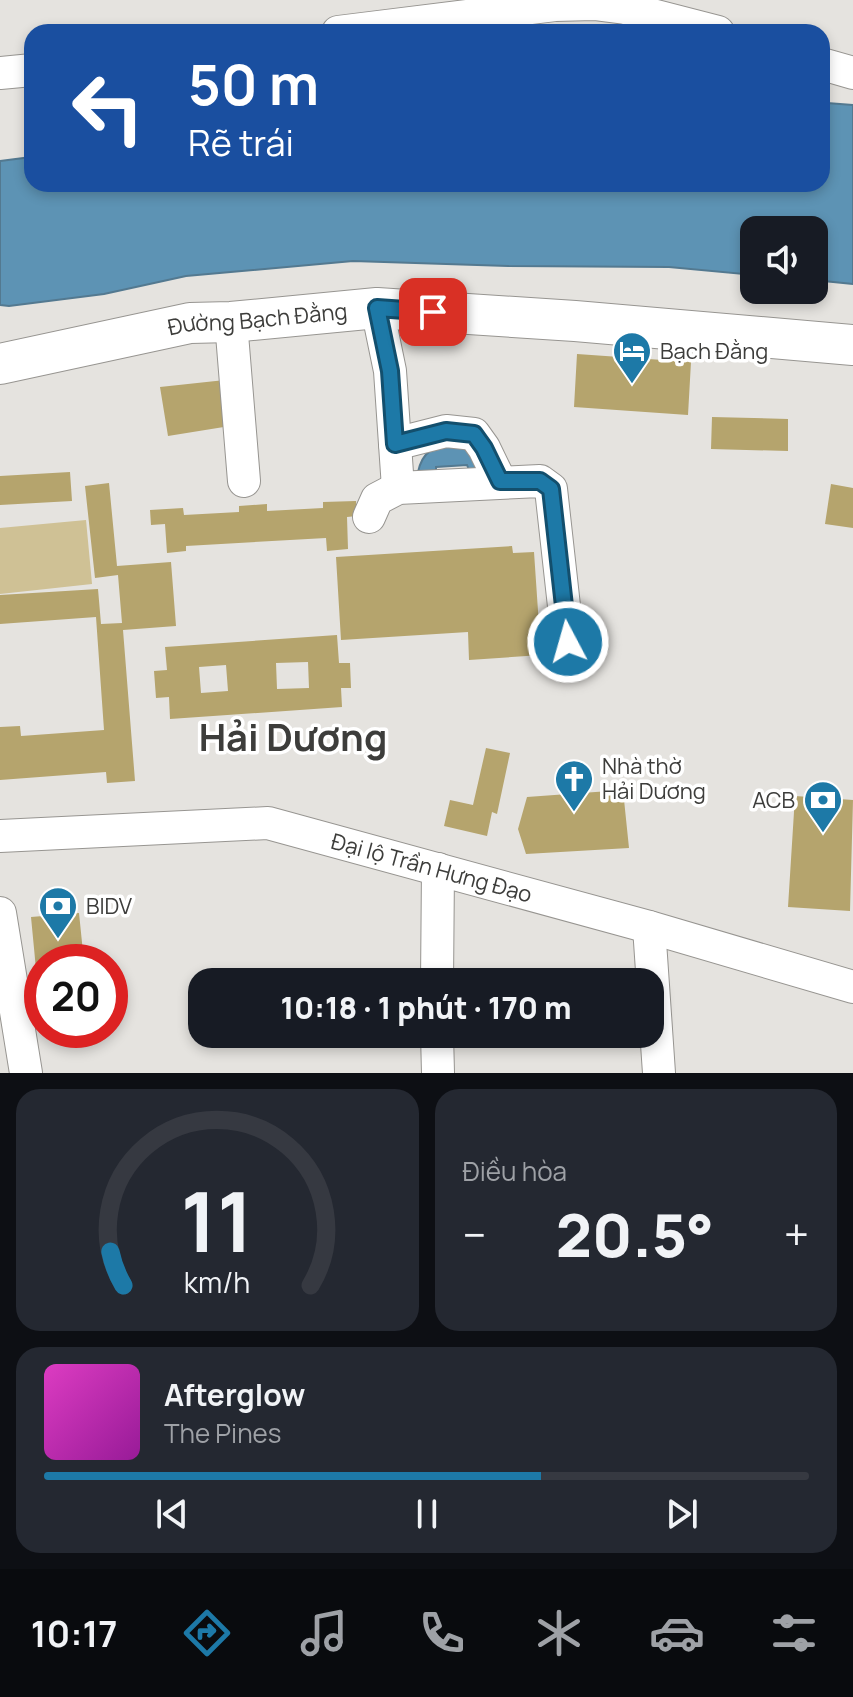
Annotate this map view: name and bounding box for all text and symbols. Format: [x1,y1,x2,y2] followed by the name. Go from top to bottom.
[188,45,319,122] text: 50 m
[56,56,160,160] icon: left
[188,118,294,167] text: Rẽ trái
[740,216,828,304] map controls
[740,216,828,304] button: sound
[399,278,467,346] pin
[411,290,455,334] icon: arrive
[165,296,349,342] street label: Đường Bạch Đằng
[611,330,653,385] hotel icon: Bạch Đằng
[660,336,768,366] place label: Bạch Đằng
[526,600,610,684] position arrow
[199,710,387,762] district label: Hải Dương
[602,751,706,806] place label: Nhà thờ Hải Dương
[553,758,595,813] church icon: Nhà thờ Hải Dương
[802,779,844,834] bank icon: ACB
[752,785,795,815] place label: ACB
[328,826,535,909] street label: Đại lộ Trần Hưng Đạo
[37,885,79,940] bank icon: BIDV
[86,891,133,921] place label: BIDV
[24,944,128,1048] speed limit sign: 20
[280,987,572,1028] text: 10:18 · 1 phút · 170 m
[463,1153,567,1189] text: Điều hòa
[181,1163,254,1277] text: 11
[556,1193,714,1275] text: 20.5°
[463,1204,486,1264] text: −
[784,1204,809,1264] text: +
[184,1263,250,1302] text: km/h
[164,1374,305,1415] text: Afterglow
[164,1415,281,1451] text: The Pines
[150,1492,194,1536] icon: previous
[405,1492,449,1536] icon: pause
[660,1492,704,1536] icon: next
[179,1605,235,1661] icon: directions
[296,1605,352,1661] icon: music
[414,1605,470,1661] icon: phone
[531,1605,587,1661] icon: climate
[649,1605,705,1661] icon: car
[766,1605,822,1661] icon: filters
[31,1609,117,1658] text: 10:17

